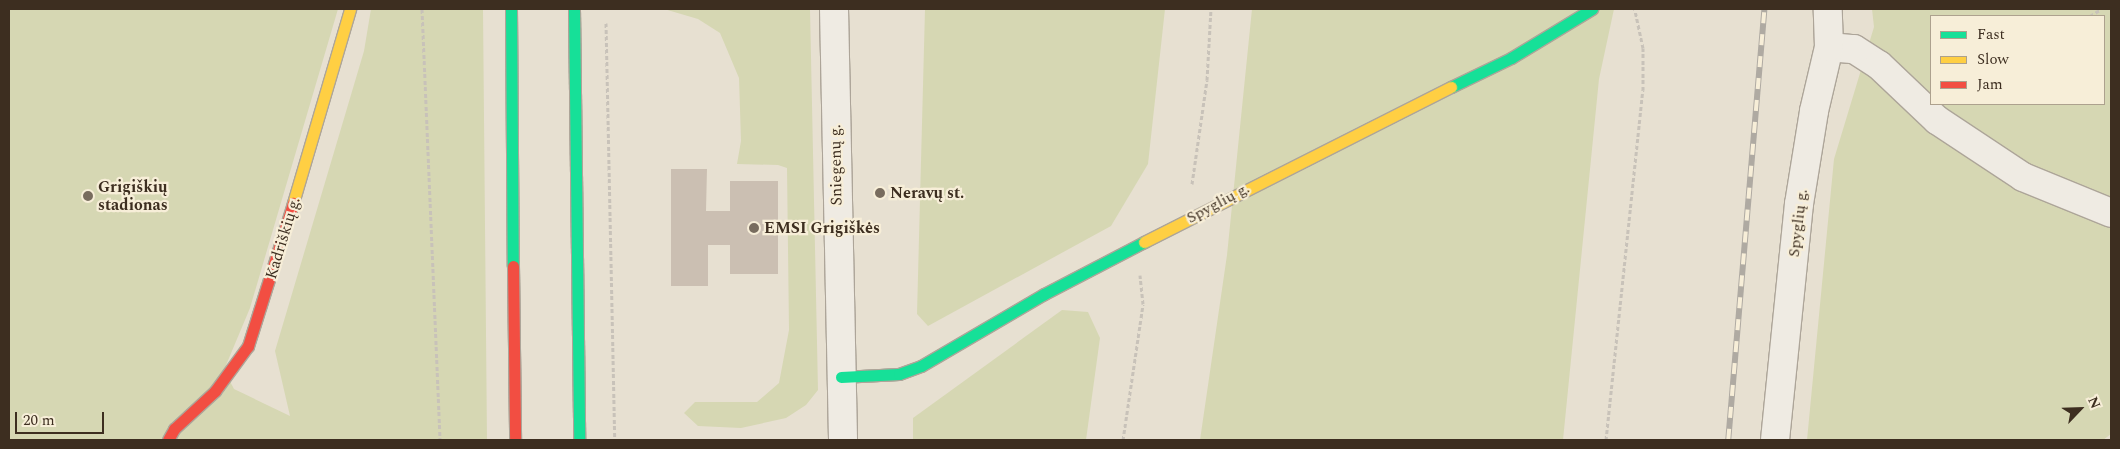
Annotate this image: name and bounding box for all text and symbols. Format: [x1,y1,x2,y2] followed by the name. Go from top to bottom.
[1930,15,2105,105] legend
[1977,23,2005,46] text: Fast
[1977,48,2009,71] text: Slow
[1977,73,2003,96] text: Jam
[826,124,846,206] street label: Sniegenų g.
[98,177,168,215] place label: Grigiškių stadionas
[1183,178,1253,228] street label: Spyglių g.
[890,183,964,203] place label: Neravų st.
[874,187,886,199] marker: Neravų st.
[1784,188,1812,258] street label: Spyglių g.
[82,190,94,202] marker: Grigiškių stadionas
[261,195,305,281] street label: Kadriškių g.
[764,218,880,238] place label: EMSI Grigiškės
[748,222,760,234] marker: EMSI Grigiškės
[2055,384,2105,434] north arrow
[2082,393,2106,412] text: N
[18,402,106,434] scale bar
[23,409,55,432] text: 20 m

